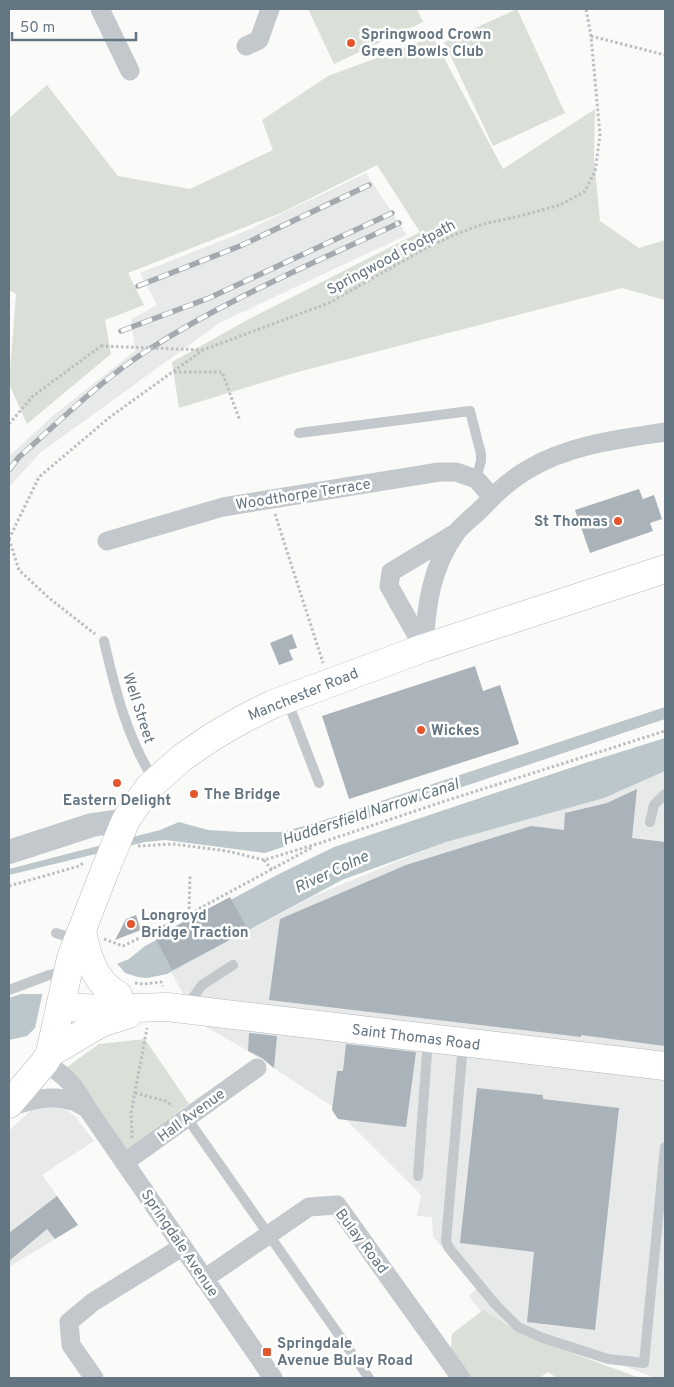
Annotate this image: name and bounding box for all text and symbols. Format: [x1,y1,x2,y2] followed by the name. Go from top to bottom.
[12,10,136,42] scale bar
[20,19,55,38] text: 50 m
[361,26,491,62] place label: Springwood Crown Green Bowls Club
[345,37,357,49] marker: Springwood Crown Green Bowls Club
[324,216,459,300] street label: Springwood Footpath
[234,475,372,516] street label: Woodthorpe Terrace
[534,513,608,532] place label: St Thomas
[612,515,624,527] marker: St Thomas
[246,665,361,726] street label: Manchester Road
[117,671,158,746] street label: Well Street
[431,722,480,741] place label: Wickes
[415,724,427,736] marker: Wickes
[280,775,462,851] water label: Huddersfield Narrow Canal
[111,777,123,789] marker: Eastern Delight
[204,786,280,805] place label: The Bridge
[188,788,200,800] marker: The Bridge
[63,792,171,811] place label: Eastern Delight
[292,847,373,899] water label: River Colne
[141,907,249,943] place label: Longroyd Bridge Traction
[125,918,137,930] marker: Longroyd Bridge Traction
[351,1021,481,1056] street label: Saint Thomas Road
[154,1085,229,1147] street label: Hall Avenue
[136,1187,222,1301] street label: Springdale Avenue
[330,1206,391,1278] street label: Bulay Road
[277,1335,413,1371] place label: Springdale Avenue Bulay Road
[261,1346,273,1358] marker: Springdale Avenue Bulay Road

